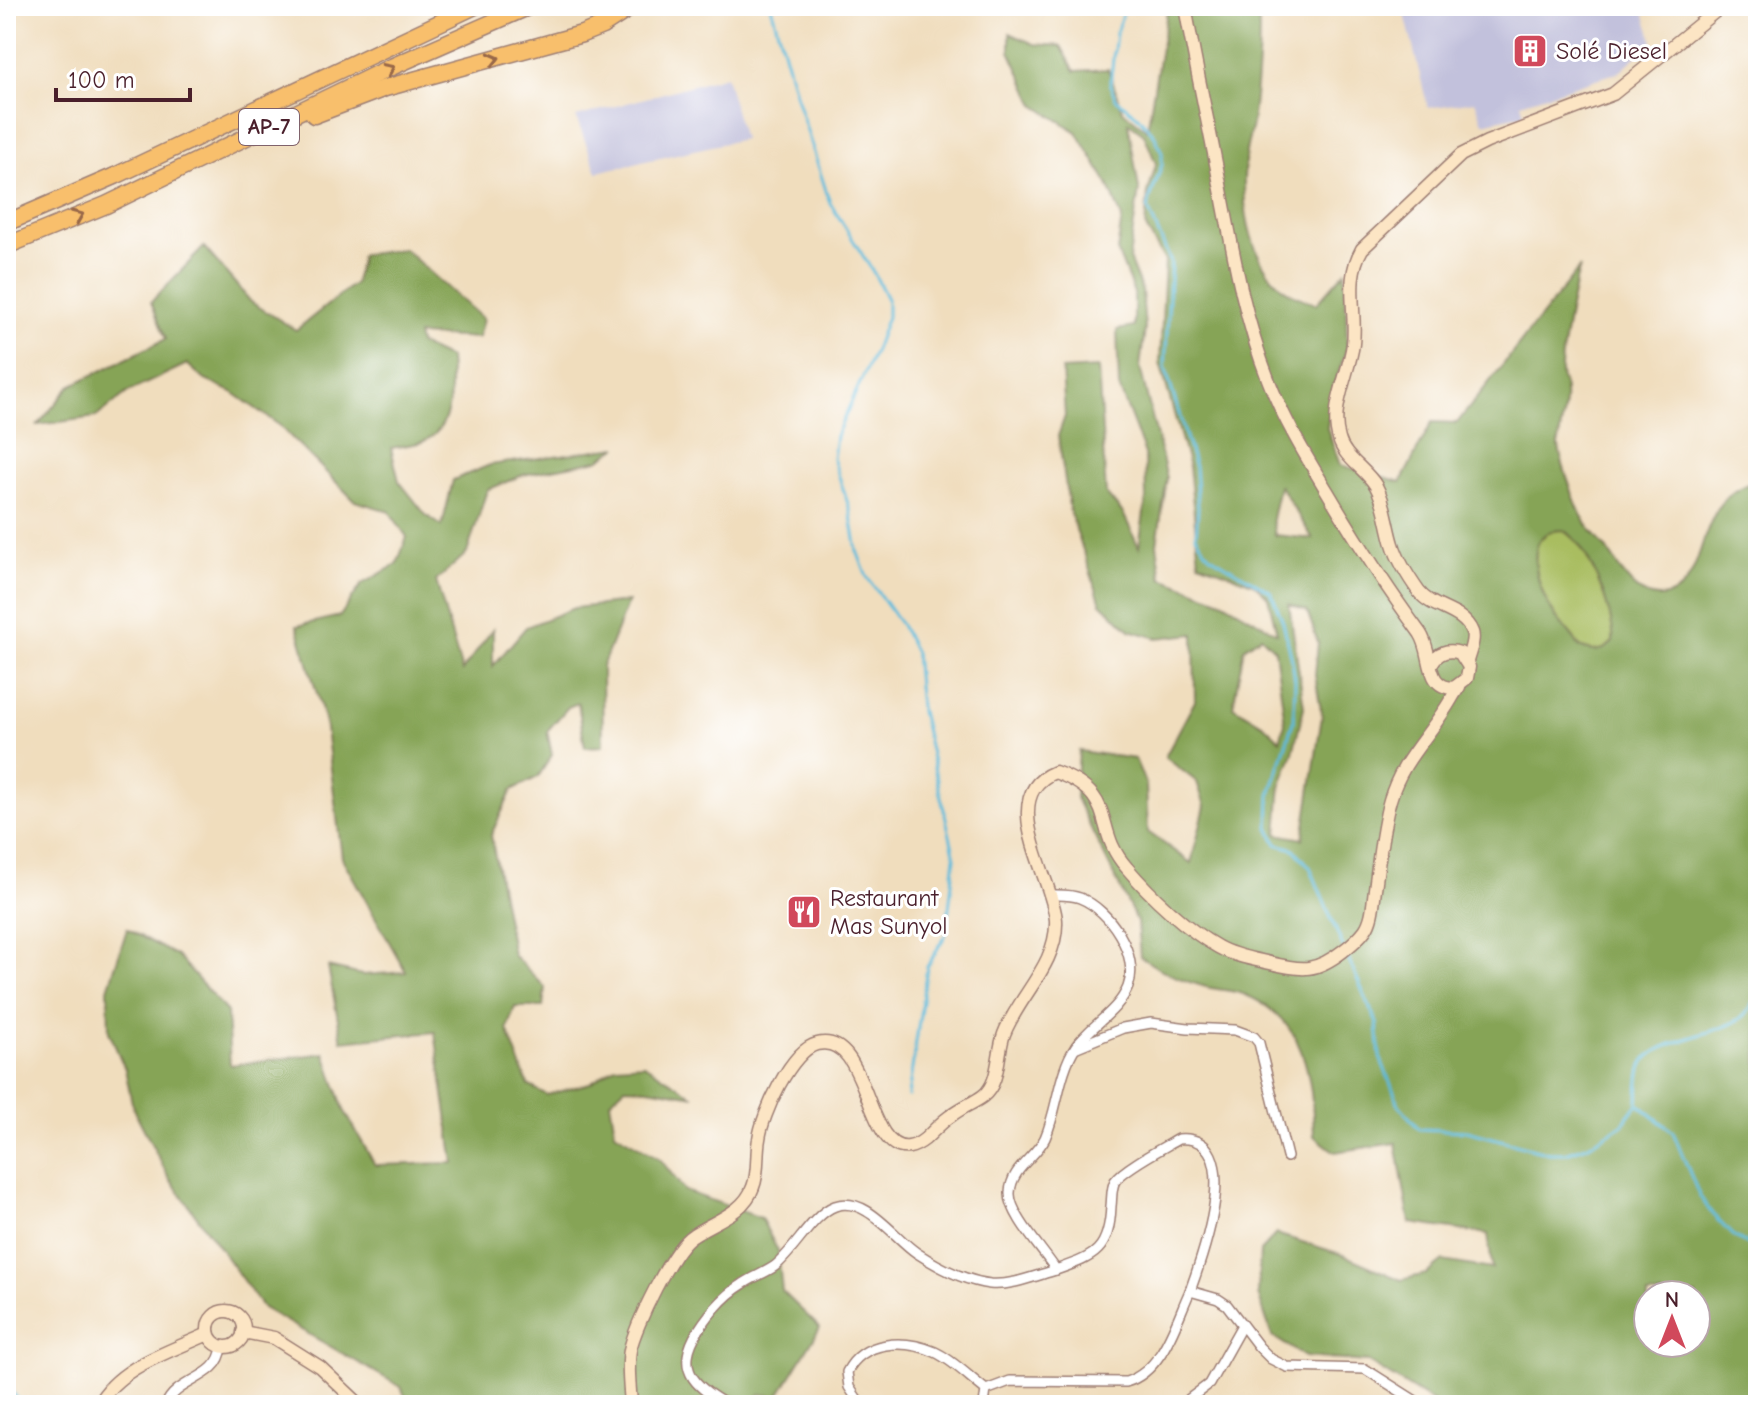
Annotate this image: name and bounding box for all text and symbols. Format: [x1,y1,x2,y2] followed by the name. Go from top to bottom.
[1511,32,1549,70] building icon: Solé Diesel
[1556,37,1667,65] place label: Solé Diesel
[486,51,500,68] one-way arrow
[56,52,190,102] scale bar
[380,63,395,79] one-way arrow
[68,66,135,94] text: 100 m
[239,109,299,145] road number: AP-7
[70,210,84,226] one-way arrow
[830,884,948,940] place label: Restaurant Mas Sunyol
[785,893,823,931] restaurant icon: Restaurant Mas Sunyol
[1632,1279,1712,1359] north arrow
[1665,1287,1679,1313] text: N

